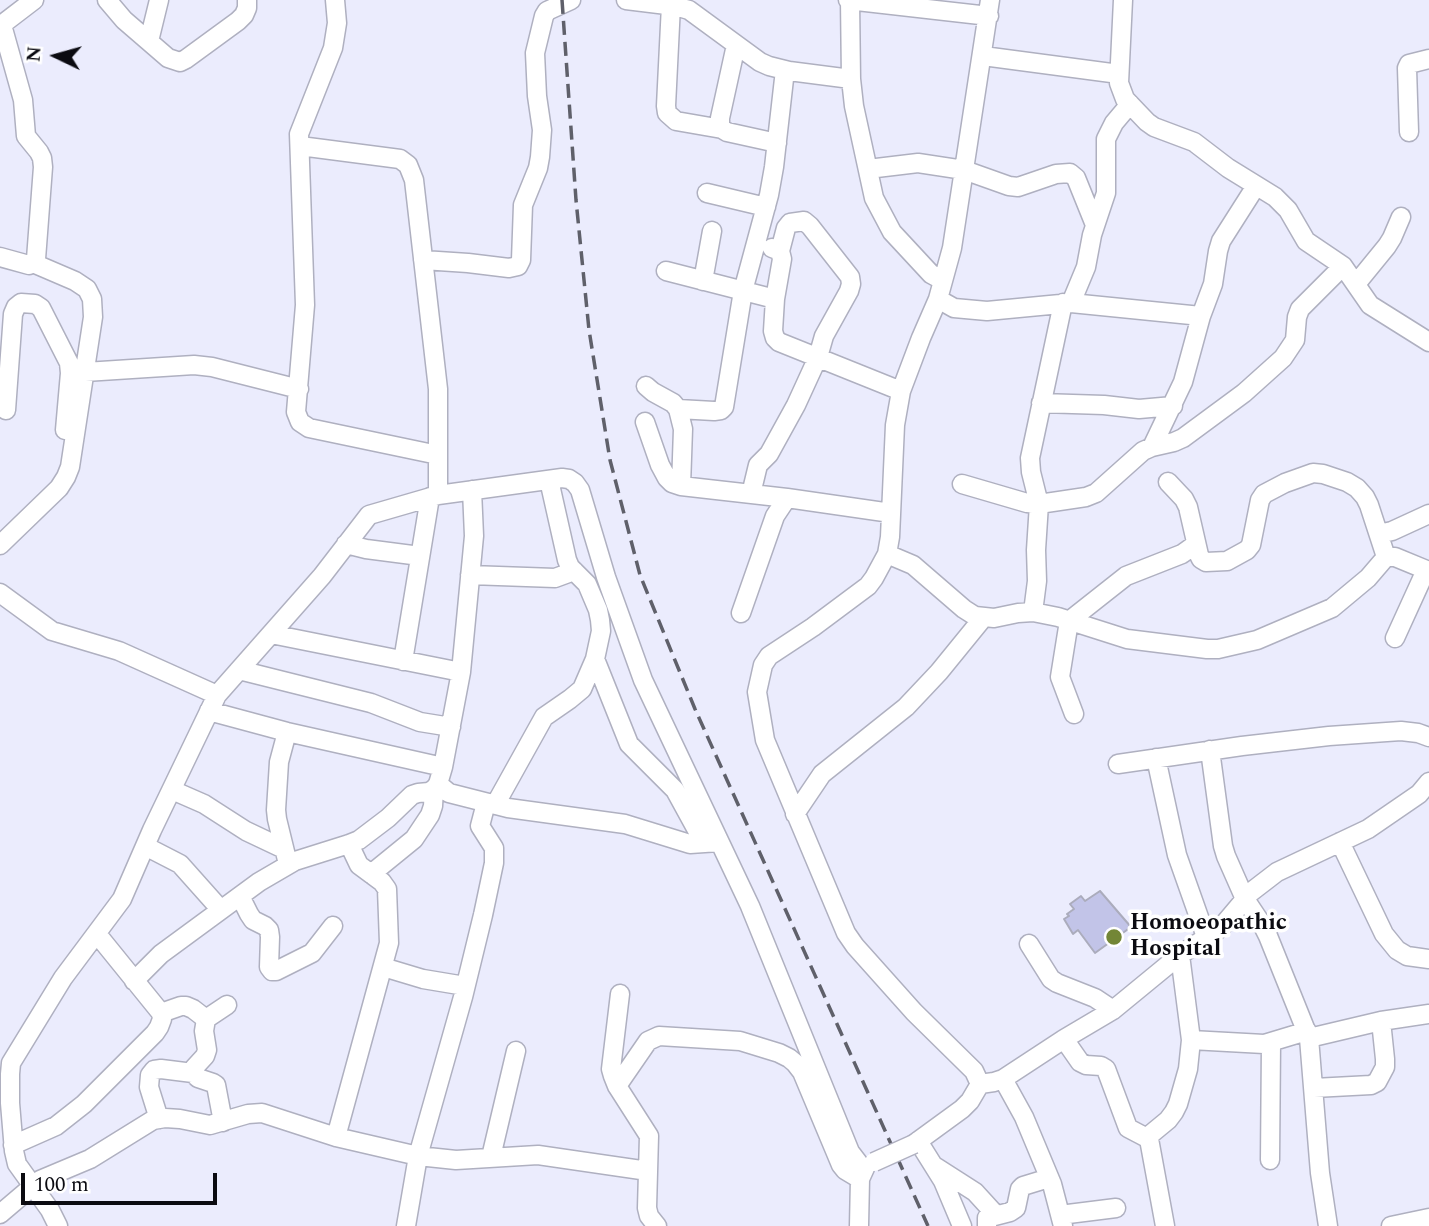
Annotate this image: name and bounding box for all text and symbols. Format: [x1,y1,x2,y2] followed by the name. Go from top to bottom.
[21,21,91,91] north arrow
[19,45,50,63] text: N
[1130,910,1287,964] place label: Homoeopathic Hospital
[1104,927,1124,947] marker: Homoeopathic Hospital
[24,1160,220,1204] scale bar
[34,1169,89,1201] text: 100 m

